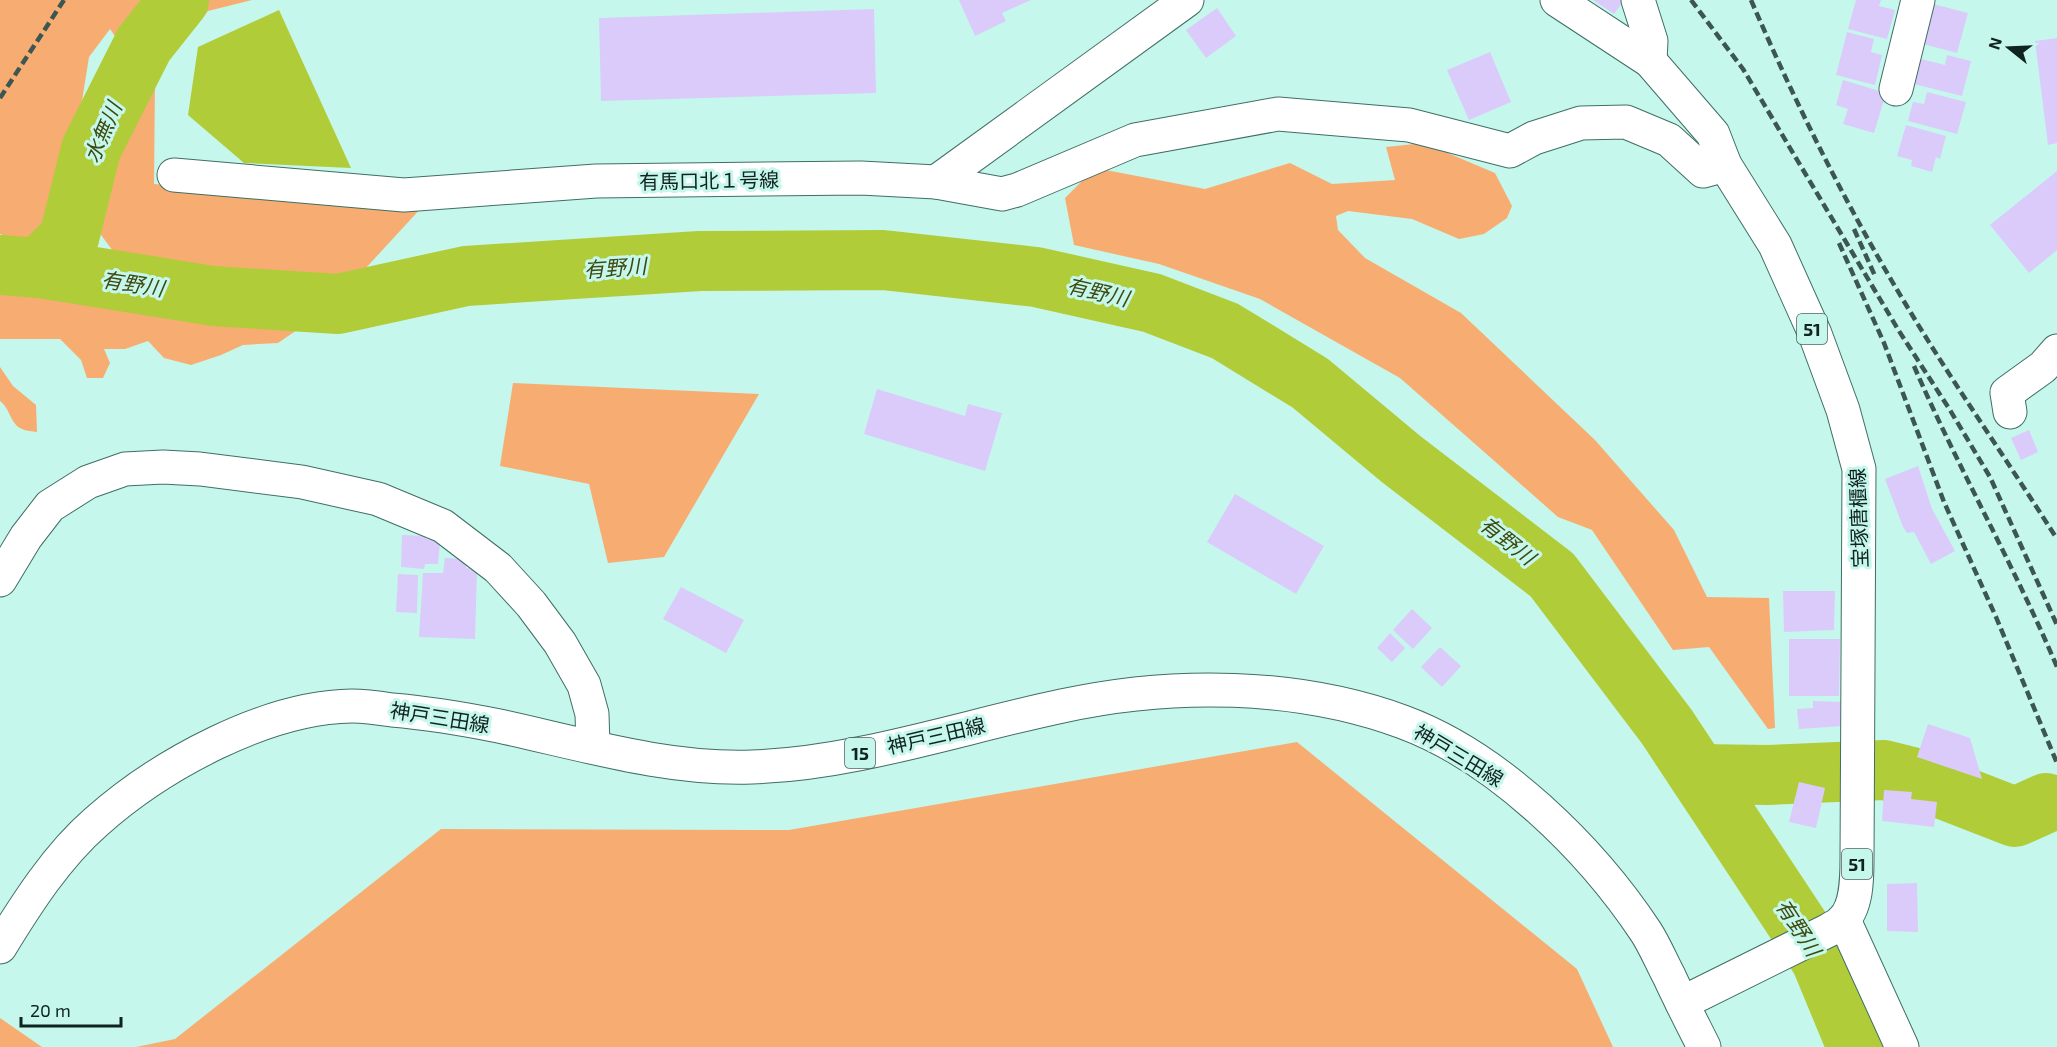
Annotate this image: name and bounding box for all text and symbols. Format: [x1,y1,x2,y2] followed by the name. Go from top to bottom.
[1979,18,2039,78] north arrow
[1983,35,2005,52] text: N
[78,96,127,166] water label: 水無川
[639,167,779,193] street label: 有馬口北１号線
[583,252,649,282] water label: 有野川
[100,266,168,301] water label: 有野川
[1064,272,1133,311] water label: 有野川
[1797,314,1827,344] road number: 51
[1844,468,1872,568] street label: 宝塚唐櫃線
[1475,511,1542,570] water label: 有野川
[389,697,491,737] street label: 神戸三田線
[885,712,987,758] street label: 神戸三田線
[1410,719,1508,791] street label: 神戸三田線
[845,738,875,768] road number: 15
[1842,849,1872,879] road number: 51
[1771,894,1828,962] water label: 有野川
[21,990,122,1028] scale bar
[30,999,71,1021] text: 20 m

